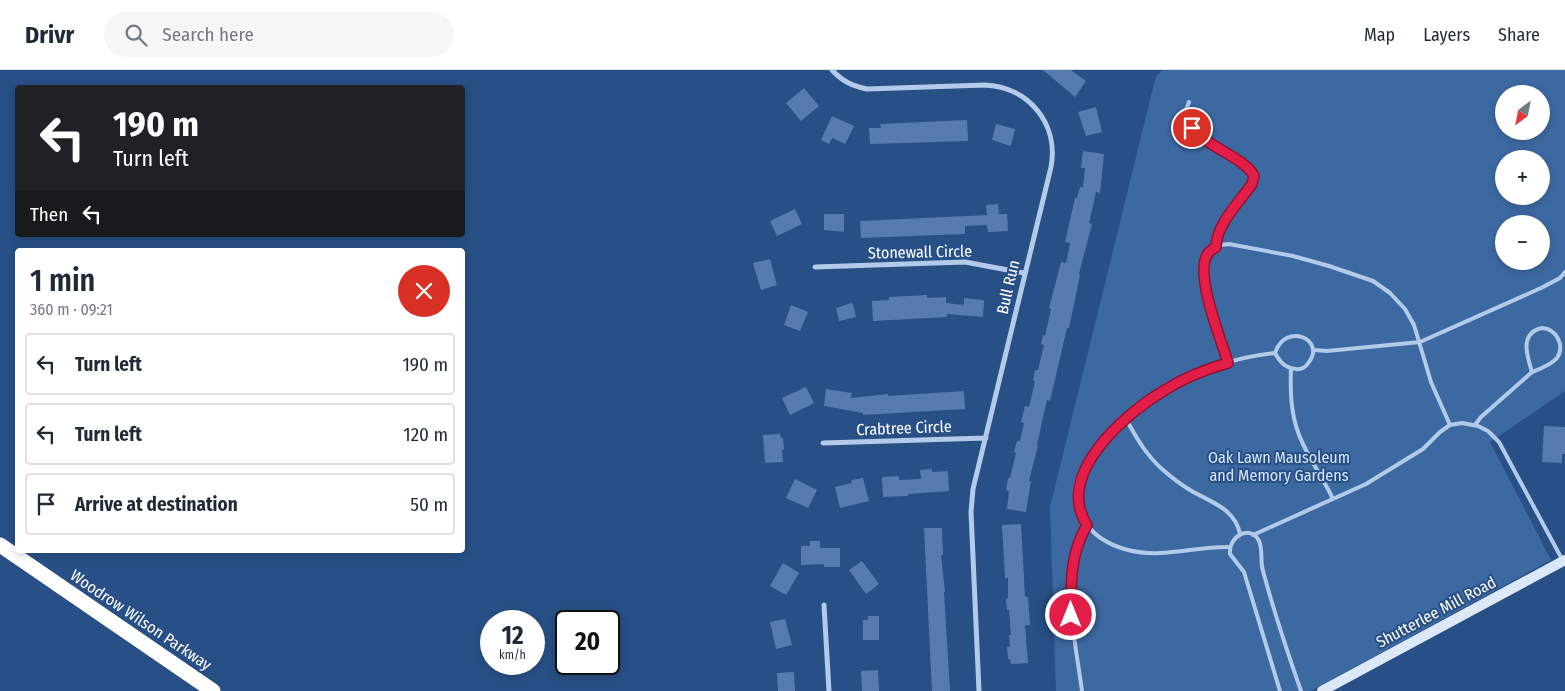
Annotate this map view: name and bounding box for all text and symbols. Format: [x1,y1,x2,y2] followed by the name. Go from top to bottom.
[104,12,454,57] search box
[25,21,74,49] text: Drivr
[122,21,150,49] icon: search
[162,23,254,46] text: Search here
[1364,24,1395,46] text: Map
[1423,24,1470,46] text: Layers
[1498,24,1540,46] text: Share
[1495,85,1550,140] north arrow
[1495,85,1550,270] map controls
[113,103,199,145] text: 190 m
[30,105,95,170] icon: left
[1171,107,1213,149] pin
[1178,114,1206,142] icon: arrive
[113,145,189,172] text: Turn left
[1495,150,1550,205] button: +
[78,200,106,228] icon: left
[30,203,68,226] text: Then
[1495,215,1550,270] button: −
[868,242,972,262] street label: Stonewall Circle
[993,258,1023,316] street label: Bull Run
[30,263,95,299] text: 1 min
[398,265,450,317] button: close
[30,300,113,319] text: 360 m · 09:21
[32,350,60,378] icon: left
[75,353,142,376] text: Turn left
[402,353,448,376] text: 190 m
[856,417,952,439] street label: Crabtree Circle
[32,420,60,448] icon: left
[75,423,142,446] text: Turn left
[403,423,448,446] text: 120 m
[1208,448,1350,485] park label: Oak Lawn Mausoleum and Memory Gardens
[32,490,60,518] icon: arrive
[75,493,238,516] text: Arrive at destination
[410,493,448,516] text: 50 m
[67,566,216,675] street label: Woodrow Wilson Parkway
[1373,572,1499,652] street label: Shutterlee Mill Road
[1044,588,1096,640] position arrow
[555,610,620,675] speed limit sign: 20
[501,621,524,651] text: 12
[499,648,526,662] text: km/h

